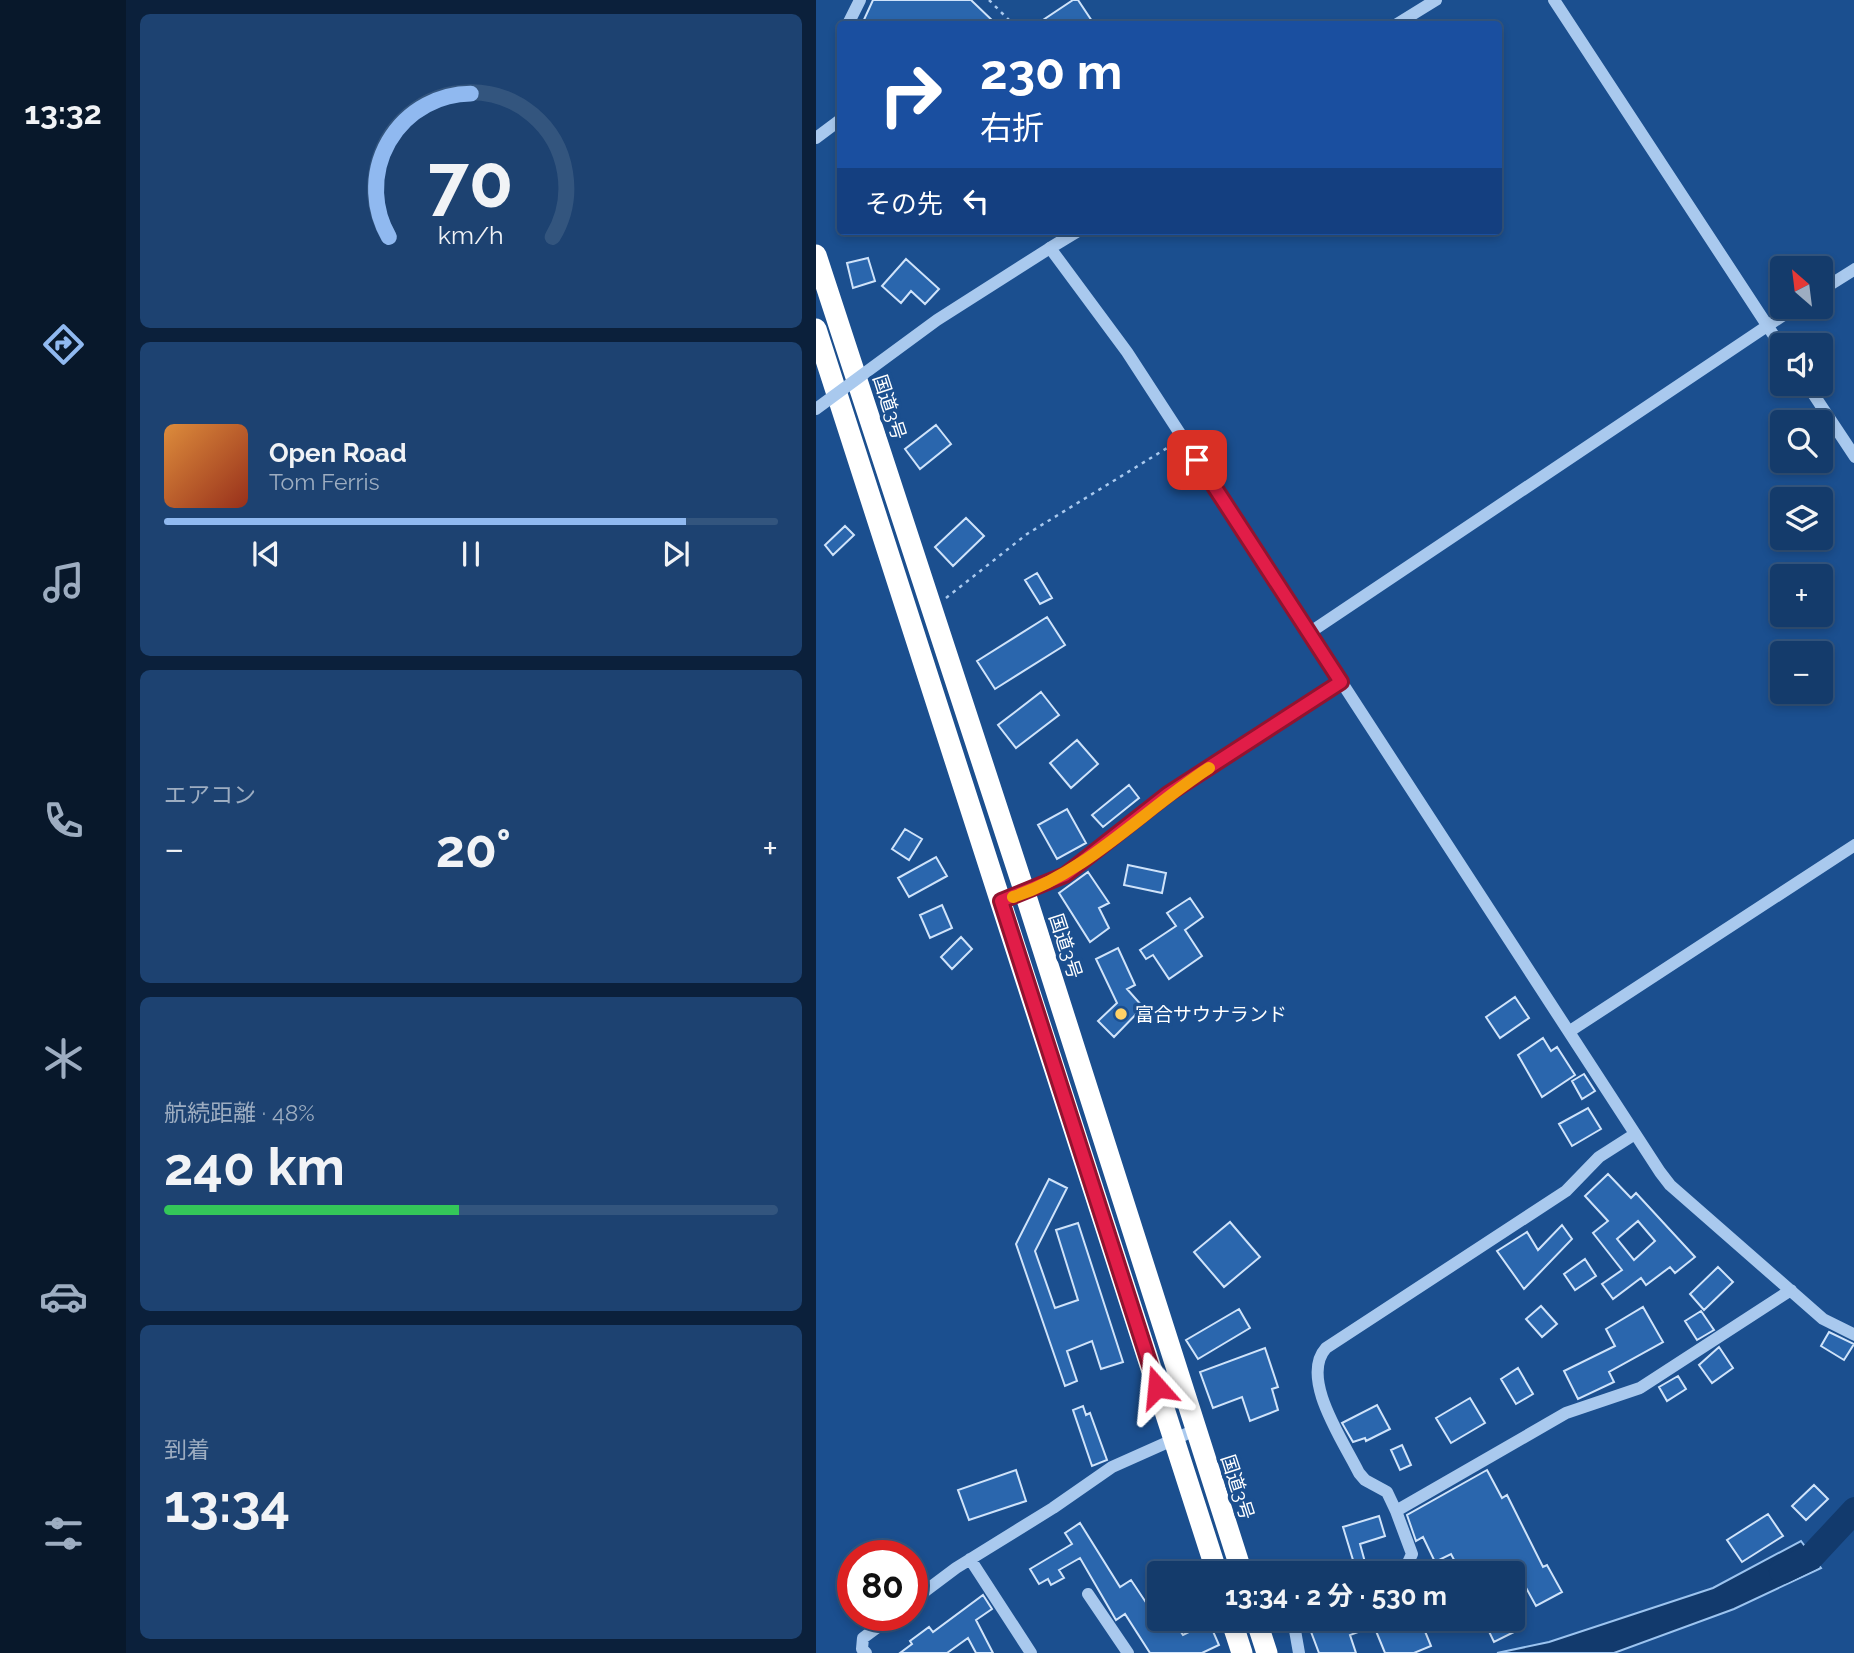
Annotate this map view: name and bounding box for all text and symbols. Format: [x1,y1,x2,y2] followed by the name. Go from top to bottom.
[980,43,1122,100] text: 230 m
[865,49,956,140] icon: right
[24,94,102,131] text: 13:32
[980,109,1044,146] text: 右折
[428,139,514,224] text: 70
[957,182,995,220] icon: left
[865,189,943,219] text: その先
[438,220,504,250] text: km/h
[1770,256,1833,318] north arrow
[1770,256,1833,704] map controls
[39,320,88,369] icon: directions
[1770,333,1833,396] button: sound
[869,372,911,442] street label: 国道3号
[1770,410,1833,473] button: search
[1167,430,1227,490] pin
[269,438,407,468] text: Open Road
[1178,441,1216,479] icon: arrive
[269,468,380,495] text: Tom Ferris
[1770,487,1833,550] button: layers
[247,535,285,573] icon: previous
[452,535,490,573] icon: pause
[657,535,695,573] icon: next
[39,558,88,607] icon: music
[1770,564,1833,627] button: +
[1770,641,1833,704] button: −
[164,781,256,808] text: エアコン
[39,796,88,845] icon: phone
[436,818,511,879] text: 20°
[164,826,184,871] text: −
[762,826,778,871] text: +
[1045,911,1087,981] street label: 国道3号
[1135,1003,1287,1025] place label: 富合サウナランド
[1113,1006,1129,1022] marker: 富合サウナランド
[39,1034,88,1083] icon: climate
[164,1099,315,1126] text: 航続距離 · 48%
[164,1136,345,1197] text: 240 km
[39,1272,88,1321] icon: car
[1120,1350,1194,1424] position arrow
[164,1436,210,1463] text: 到着
[1217,1452,1259,1522] street label: 国道3号
[164,1473,290,1534] text: 13:34
[39,1509,88,1558] icon: filters
[837,1540,928,1631] speed limit sign: 80
[1225,1581,1447,1611] text: 13:34 · 2 分 · 530 m

